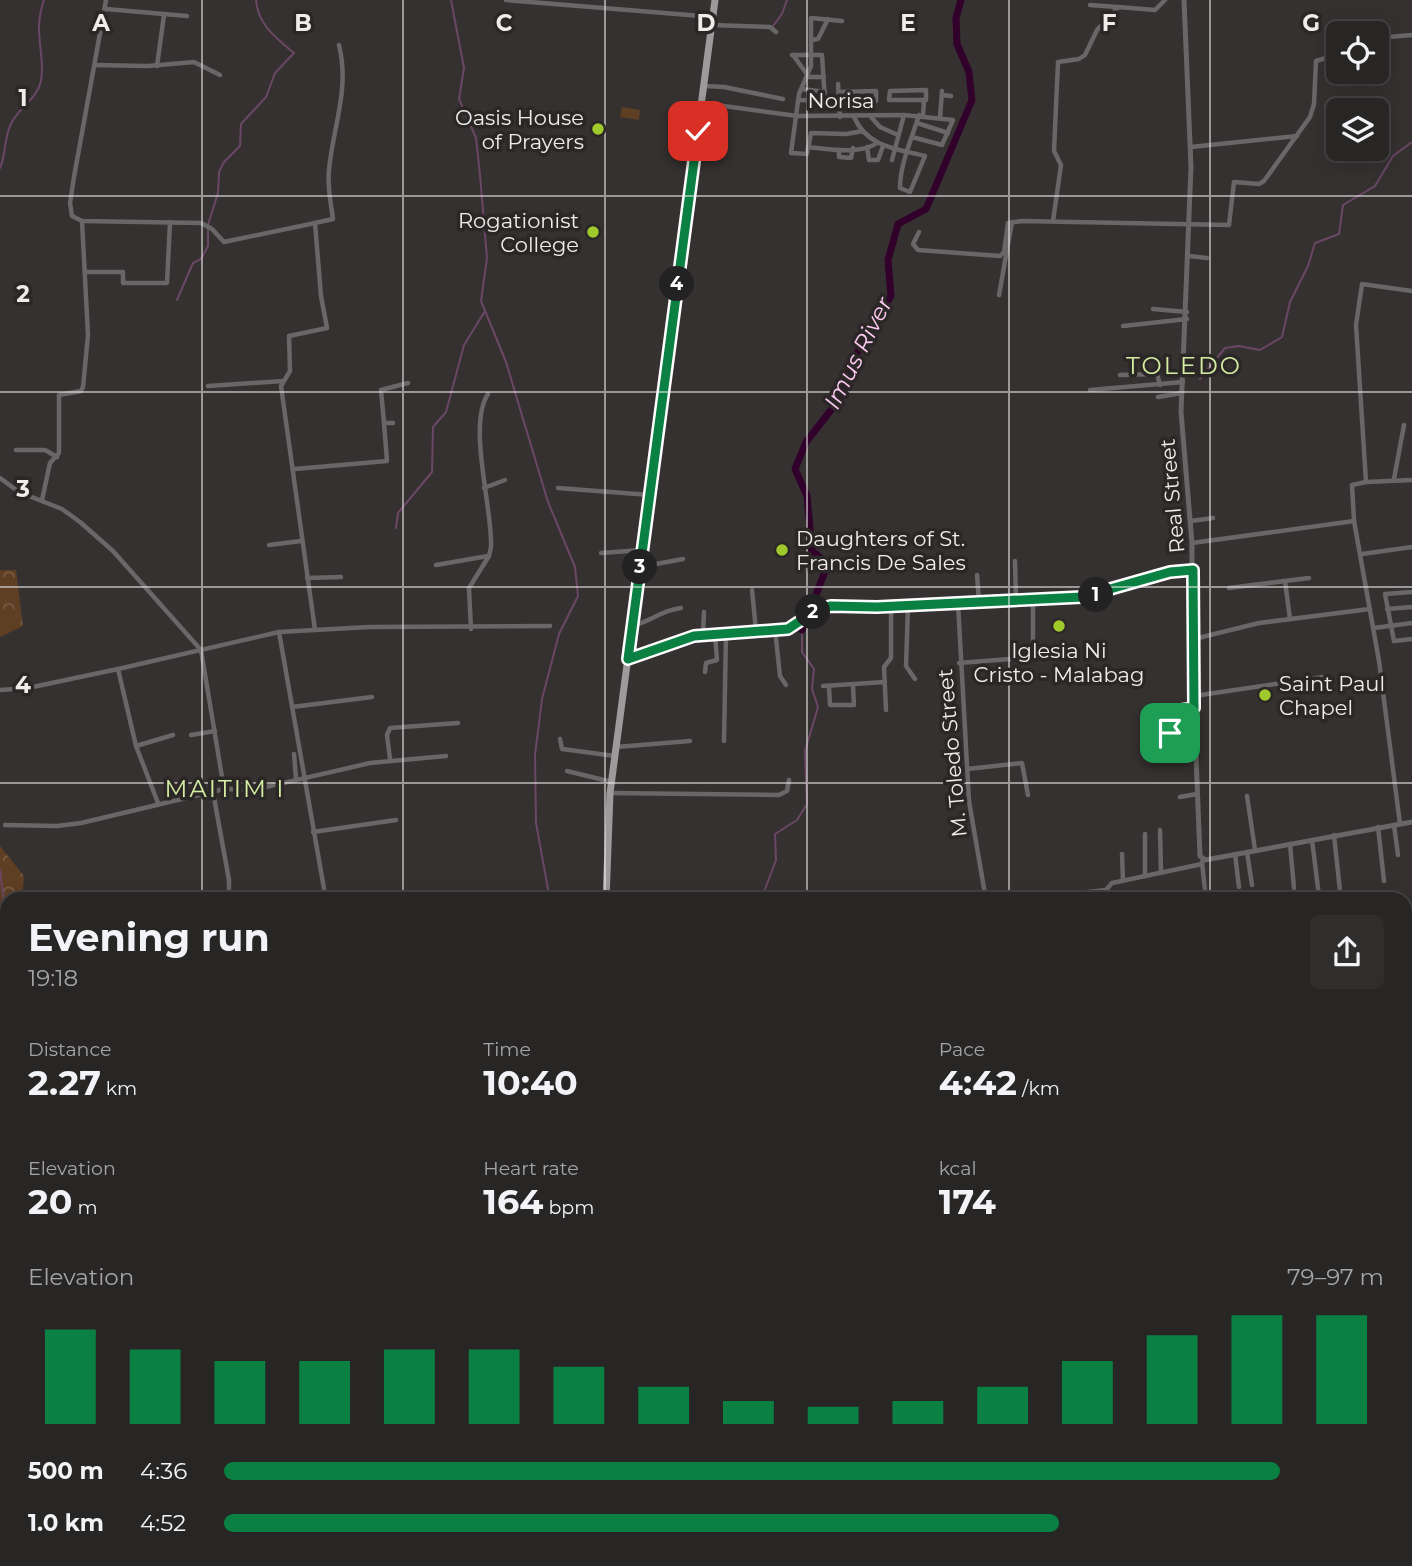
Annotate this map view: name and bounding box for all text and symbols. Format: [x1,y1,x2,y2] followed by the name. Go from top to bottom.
[91,9,110,37] text: A
[294,9,312,37] text: B
[496,9,513,37] text: C
[697,9,716,37] text: D
[900,9,916,37] text: E
[1102,9,1117,37] text: F
[1302,9,1320,37] text: G
[1326,21,1389,161] map controls
[1326,21,1389,84] button: locate
[18,84,28,112] text: 1
[808,88,874,113] street label: Norisa
[1326,98,1389,161] button: layers
[668,101,728,161] pin
[455,105,584,154] place label: Oasis House of Prayers
[679,112,717,150] icon: check
[590,121,606,137] marker: Oasis House of Prayers
[458,208,579,257] place label: Rogationist College
[585,224,601,240] marker: Rogationist College
[660,266,694,302] pin: 4
[670,272,683,295] text: 4
[16,280,30,308] text: 2
[818,292,899,414] water label: Imus River
[1126,351,1242,380] district label: TOLEDO
[1155,438,1189,554] street label: Real Street
[15,475,30,503] text: 3
[796,526,966,575] place label: Daughters of St. Francis De Sales
[774,542,790,558] marker: Daughters of St. Francis De Sales
[622,550,658,584] pin: 3
[634,555,645,578] text: 3
[1078,578,1114,612] pin: 1
[1092,583,1099,606] text: 1
[796,594,830,630] pin: 2
[807,600,818,623] text: 2
[1051,618,1067,634] marker: Iglesia Ni Cristo - Malabag
[974,638,1144,687] place label: Iglesia Ni Cristo - Malabag
[932,668,972,838] street label: M. Toledo Street
[15,671,31,699] text: 4
[1279,671,1385,720] place label: Saint Paul Chapel
[1257,687,1273,703] marker: Saint Paul Chapel
[1140,703,1200,763] pin
[1151,714,1189,752] icon: arrive
[165,774,285,803] district label: MAITIM I
[28,914,270,961] text: Evening run
[1310,915,1384,989] button: share
[28,964,78,992] text: 19:18
[28,1038,111,1061] text: Distance
[483,1038,531,1061] text: Time
[939,1038,985,1061] text: Pace
[28,1061,101,1104] text: 2.27
[483,1061,578,1104] text: 10:40
[939,1061,1017,1104] text: 4:42
[101,1077,137,1100] text: km
[1017,1077,1060,1100] text: /km
[28,1157,116,1180] text: Elevation
[483,1157,579,1180] text: Heart rate
[939,1157,977,1180] text: kcal
[28,1180,72,1223] text: 20
[483,1180,543,1223] text: 164
[939,1180,996,1223] text: 174
[72,1196,98,1219] text: m
[543,1196,594,1219] text: bpm
[28,1263,134,1291] text: Elevation
[1287,1263,1384,1291] text: 79–97 m
[28,1457,104,1485] text: 500 m
[140,1457,187,1485] text: 4:36
[28,1509,104,1537] text: 1.0 km
[140,1509,186,1537] text: 4:52

